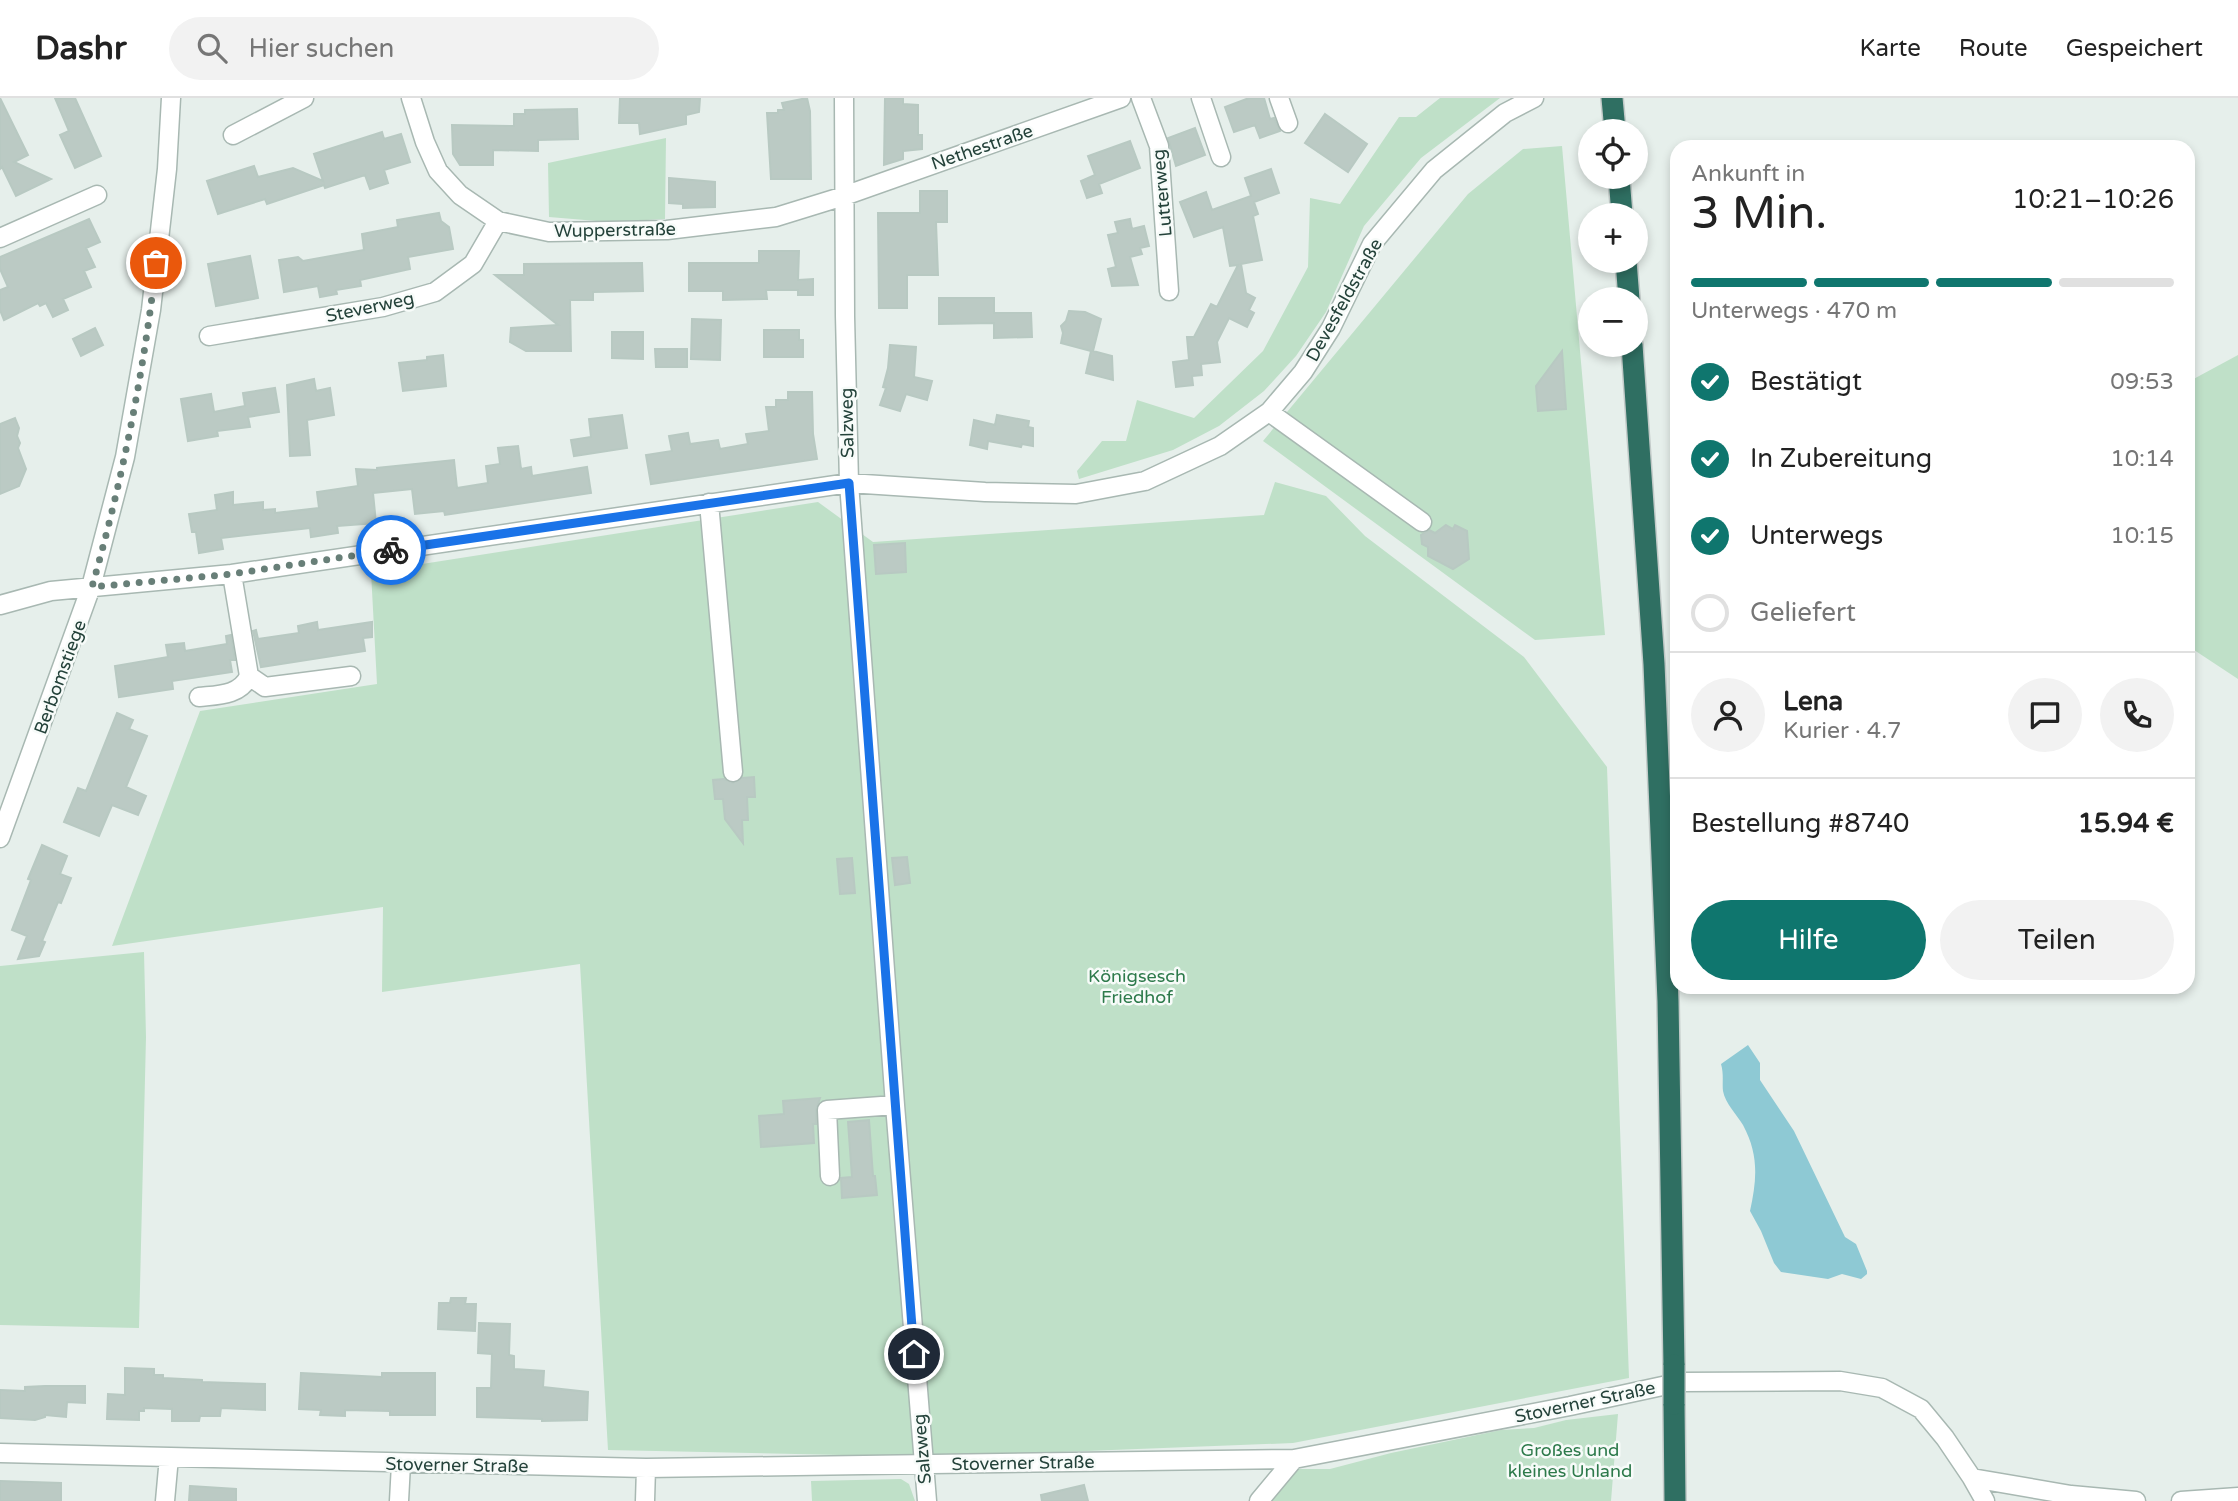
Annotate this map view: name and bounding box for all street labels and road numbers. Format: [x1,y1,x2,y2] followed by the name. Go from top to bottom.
[928,119,1036,175] street label: Nethestraße
[1147,148,1177,238] street label: Lutterweg
[554,218,676,242] street label: Wupperstraße
[1301,235,1387,365] street label: Devesfeldstraße
[324,287,416,327] street label: Steverweg
[835,388,859,458] street label: Salzweg
[29,617,91,737] street label: Berbomstiege
[1513,1376,1657,1428] street label: Stoverner Straße
[908,1413,936,1485] street label: Salzweg
[951,1451,1095,1475] street label: Stoverner Straße
[385,1453,529,1477] street label: Stoverner Straße

